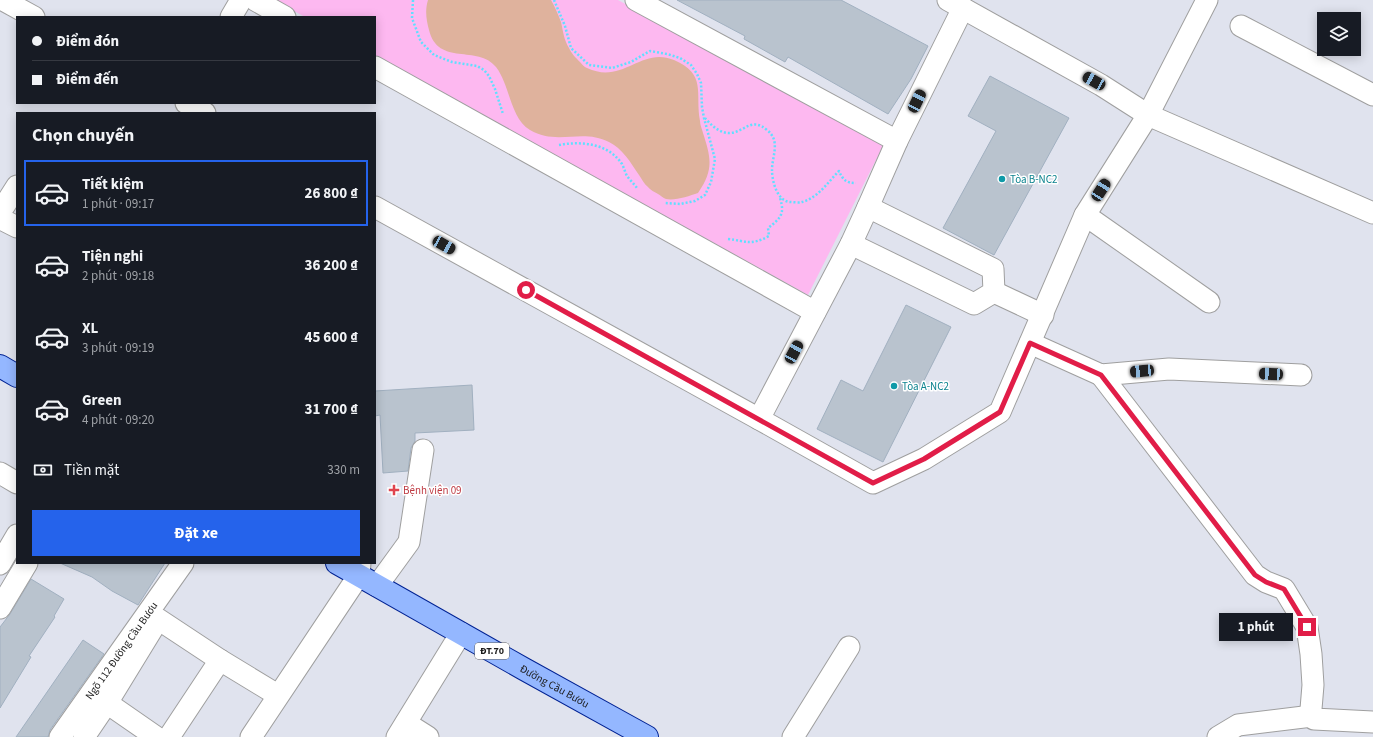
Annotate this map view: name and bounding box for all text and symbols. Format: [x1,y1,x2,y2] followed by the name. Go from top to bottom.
[1317,12,1361,56] map controls
[1317,12,1361,56] button: layers
[56,31,119,52] text: Điểm đón
[56,69,119,90] text: Điểm đến
[1081,70,1107,92] car
[906,88,928,114] car
[32,123,134,148] text: Chọn chuyến
[1010,172,1057,187] place label: Tòa B-NC2
[82,174,144,195] text: Tiết kiệm
[997,174,1007,184] marker: Tòa B-NC2
[34,175,70,211] icon: car
[1089,177,1113,203] car
[304,183,358,204] text: 26 800 ₫
[82,195,154,213] text: 1 phút · 09:17
[431,234,457,256] car
[82,246,143,267] text: Tiện nghi
[34,247,70,283] icon: car
[304,255,358,276] text: 36 200 ₫
[82,267,154,285] text: 2 phút · 09:18
[517,281,535,299] route start
[82,318,98,339] text: XL
[34,319,70,355] icon: car
[304,327,358,348] text: 45 600 ₫
[82,339,154,357] text: 3 phút · 09:19
[783,339,805,365] car
[1130,364,1154,378] car
[1259,367,1283,381] car
[902,379,949,394] place label: Tòa A-NC2
[889,381,899,391] marker: Tòa A-NC2
[82,390,122,411] text: Green
[34,391,70,427] icon: car
[304,399,358,420] text: 31 700 ₫
[82,411,154,429] text: 4 phút · 09:20
[32,459,54,481] icon: cash
[64,460,119,481] text: Tiền mặt
[327,461,360,479] text: 330 m
[403,483,462,498] place label: Bệnh viện 09
[388,484,400,496] marker: Bệnh viện 09
[32,510,360,556] button: Đặt xe
[81,599,161,702] street label: Ngõ 112 Đường Cầu Bươu
[1219,613,1293,641] callout: 1 phút
[1238,618,1274,636] text: 1 phút
[1298,618,1316,636] route end
[475,643,509,659] road number: ĐT.70
[517,661,592,711] street label: Đường Cầu Bươu

